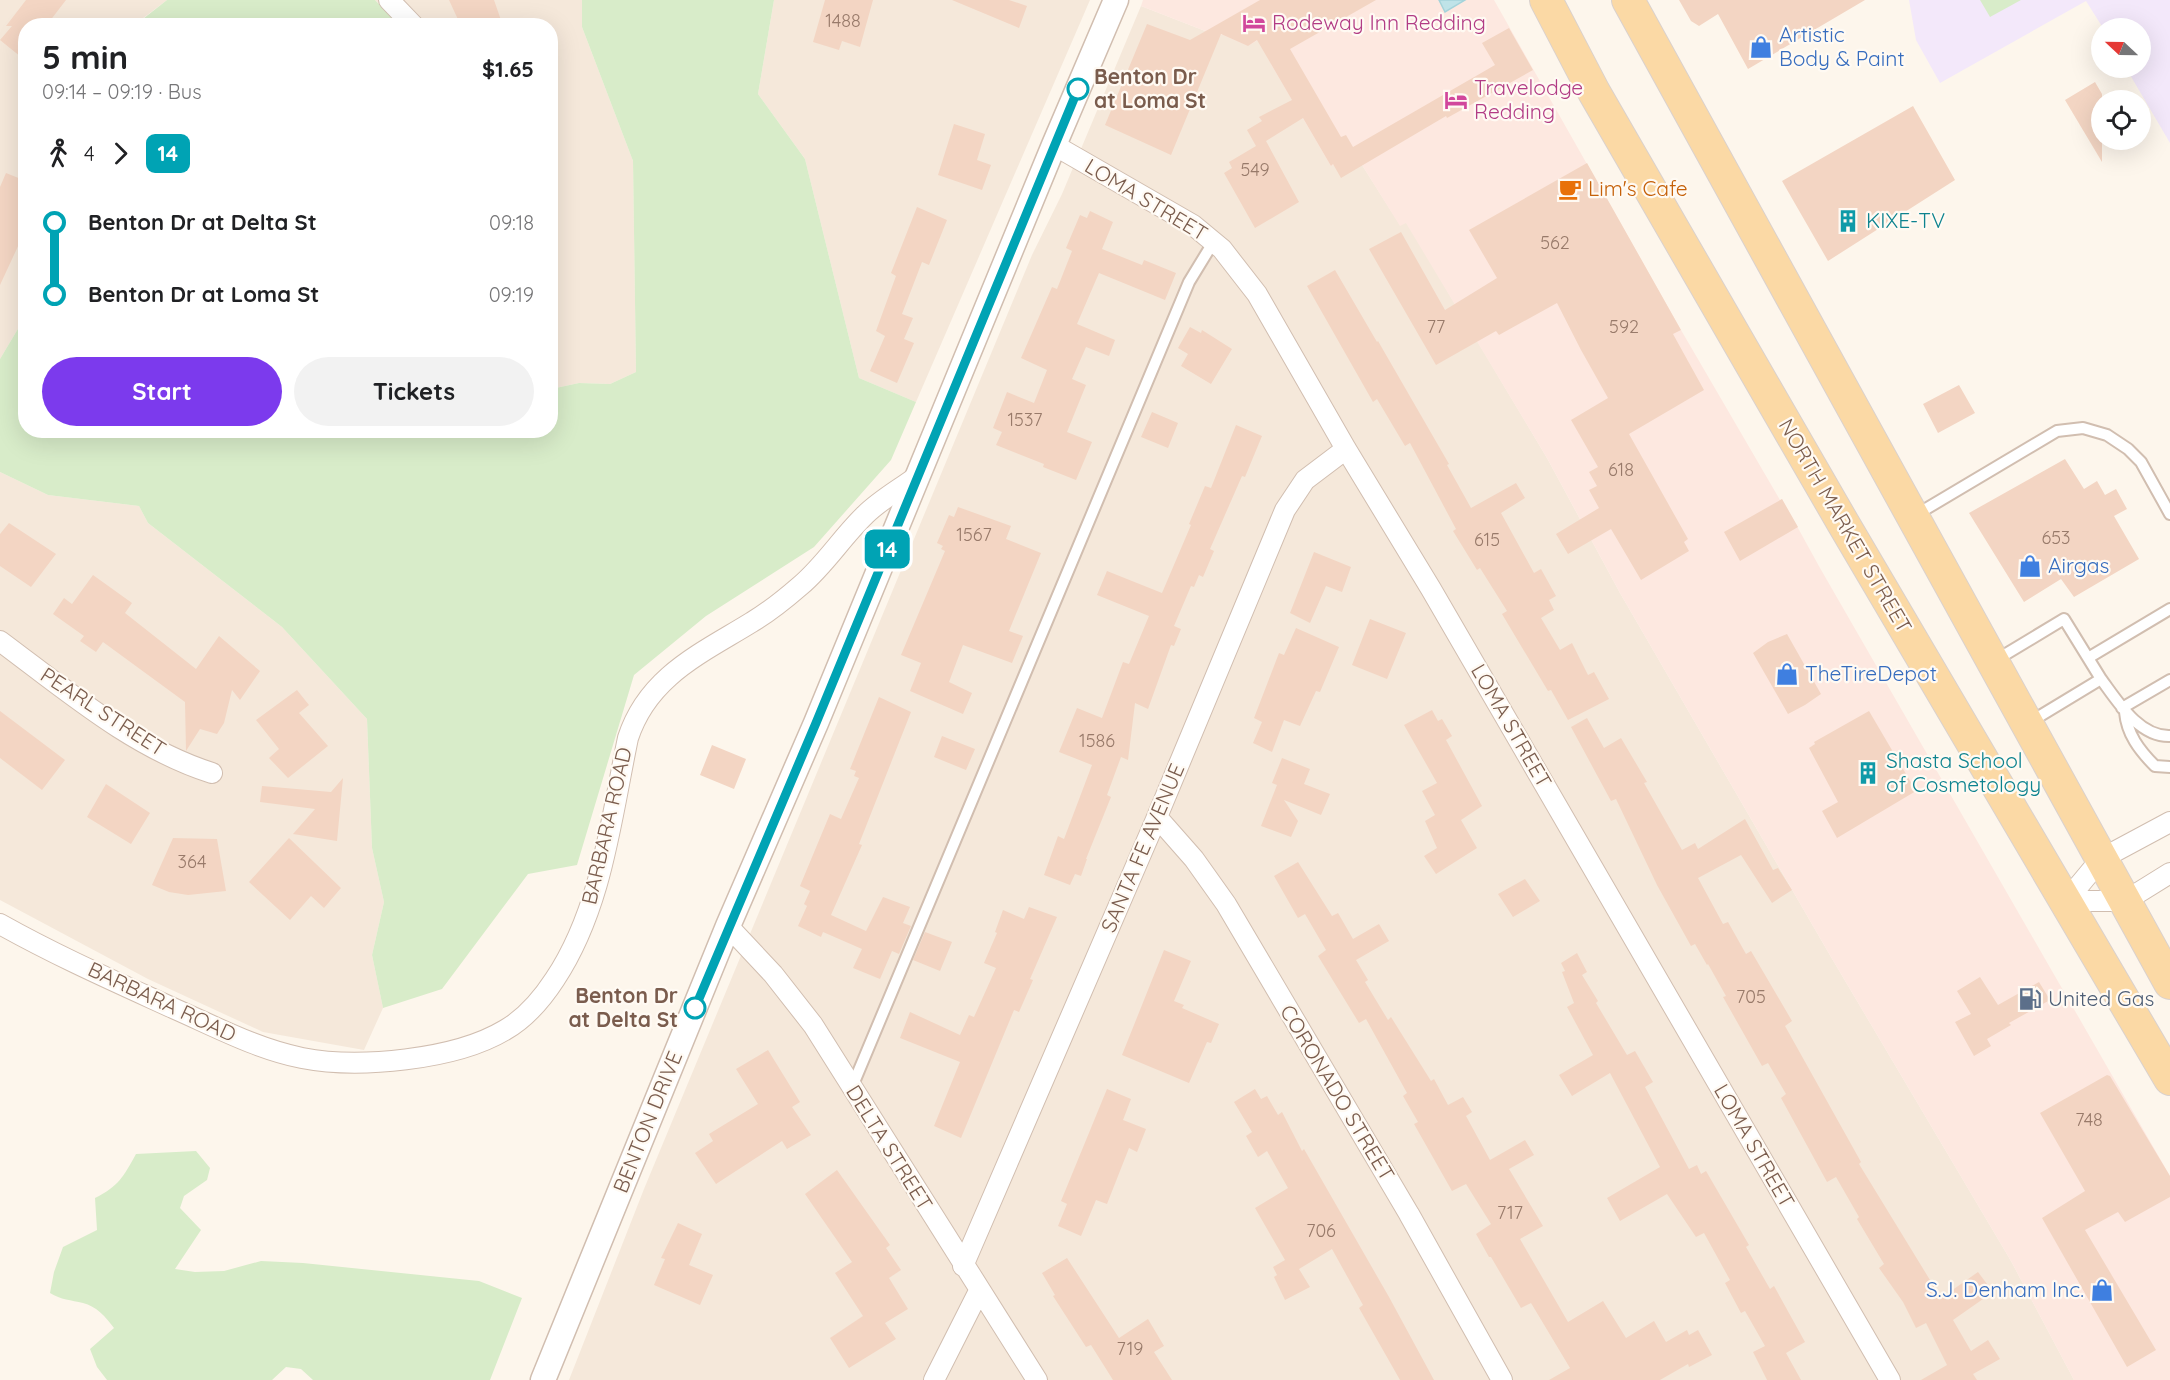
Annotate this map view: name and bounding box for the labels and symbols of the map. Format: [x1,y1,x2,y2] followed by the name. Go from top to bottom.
[825,9,861,32] house number: 1488
[1272,9,1486,35] place label: Rodeway Inn Redding
[1241,10,1267,36] hotel icon: Rodeway Inn Redding
[2091,18,2151,78] north arrow
[1779,21,1905,71] place label: Artistic Body & Paint
[1748,34,1774,60] shop icon: Artistic Body & Paint
[1094,63,1206,113] place label: Benton Dr at Loma St
[1474,74,1583,124] place label: Travelodge Redding
[1067,78,1089,100] marker: Benton Dr at Loma St
[1443,87,1469,113] hotel icon: Travelodge Redding
[1080,152,1213,246] street label: LOMA STREET
[1241,158,1269,181] house number: 549
[1588,175,1688,201] place label: Lim's Cafe
[1557,176,1583,202] cafe icon: Lim's Cafe
[1866,207,1945,233] place label: KIXE-TV
[1835,208,1861,234] building icon: KIXE-TV
[1540,231,1570,254] house number: 562
[1427,315,1445,338] house number: 77
[1609,315,1639,338] house number: 592
[1007,408,1043,431] house number: 1537
[1774,414,1918,637] street label: NORTH MARKET STREET
[1608,458,1634,481] house number: 618
[956,523,992,546] house number: 1567
[2042,526,2070,549] house number: 653
[1474,528,1500,551] house number: 615
[860,530,914,568] line badge: 14
[2048,552,2109,578] place label: Airgas
[2017,553,2043,579] shop icon: Airgas
[1466,659,1558,792] street label: LOMA STREET
[1805,660,1937,686] place label: TheTireDepot
[36,661,171,761] street label: PEARL STREET
[1774,661,1800,687] shop icon: TheTireDepot
[1079,729,1115,752] house number: 1586
[575,745,637,907] street label: BARBARA ROAD
[1886,747,2041,797] place label: Shasta School of Cosmetology
[1095,759,1189,936] street label: SANTA FE AVENUE
[1855,760,1881,786] building icon: Shasta School of Cosmetology
[178,850,206,873] house number: 364
[84,955,241,1047] street label: BARBARA ROAD
[568,982,678,1032] place label: Benton Dr at Delta St
[1736,985,1766,1008] house number: 705
[2048,985,2154,1011] place label: United Gas
[2017,986,2043,1012] fuel station icon: United Gas
[684,997,706,1019] marker: Benton Dr at Delta St
[1275,1000,1401,1185] street label: CORONADO STREET
[607,1047,687,1196] street label: BENTON DRIVE
[1709,1079,1801,1212] street label: LOMA STREET
[841,1080,939,1215] street label: DELTA STREET
[2075,1108,2103,1131] house number: 748
[1497,1201,1523,1224] house number: 717
[1306,1219,1336,1242] house number: 706
[1926,1276,2084,1302] place label: S.J. Denham Inc.
[2089,1277,2115,1303] shop icon: S.J. Denham Inc.
[1117,1337,1143,1360] house number: 719

